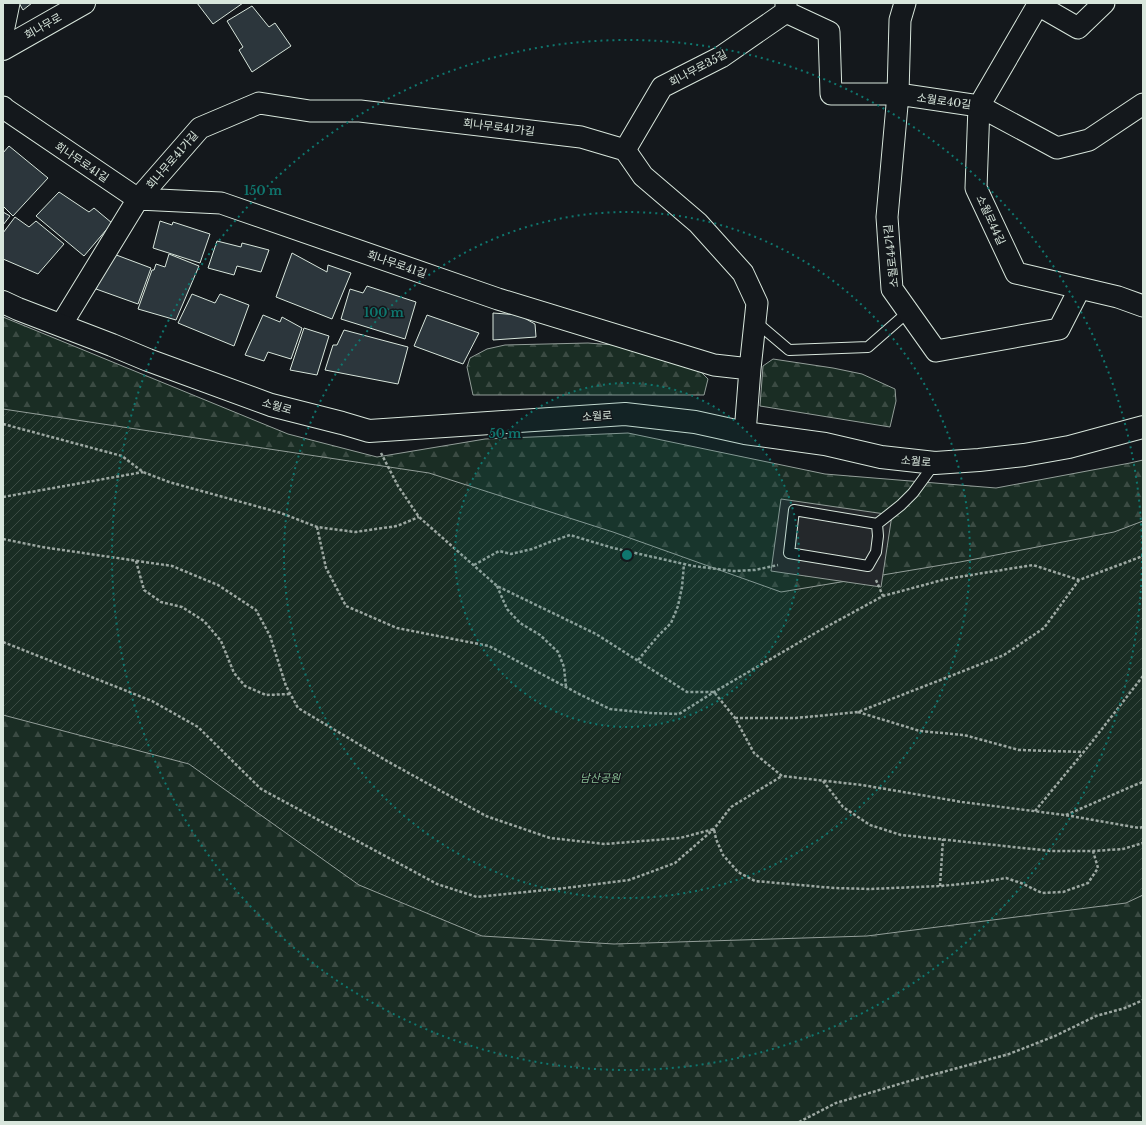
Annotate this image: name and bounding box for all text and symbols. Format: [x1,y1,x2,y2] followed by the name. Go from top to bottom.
[22,10,64,42] street label: 회나무로
[667,47,729,89] street label: 회나무로35길
[916,90,972,112] street label: 소월로40길
[462,116,536,138] street label: 회나무로41가길
[143,128,201,192] street label: 회나무로41가길
[52,139,112,185] street label: 회나무로41길
[244,183,283,198] text: 150 m
[973,193,1009,247] street label: 소월로44길
[881,224,901,288] street label: 소월로44가길
[365,247,429,281] street label: 회나무로41길
[364,305,405,320] text: 100 m
[260,395,294,417] street label: 소월로
[581,408,613,424] street label: 소월로
[489,426,522,441] text: 50 m
[900,453,932,469] street label: 소월로
[620,548,634,562] centre of rings
[580,771,621,785] park label: 남산공원

